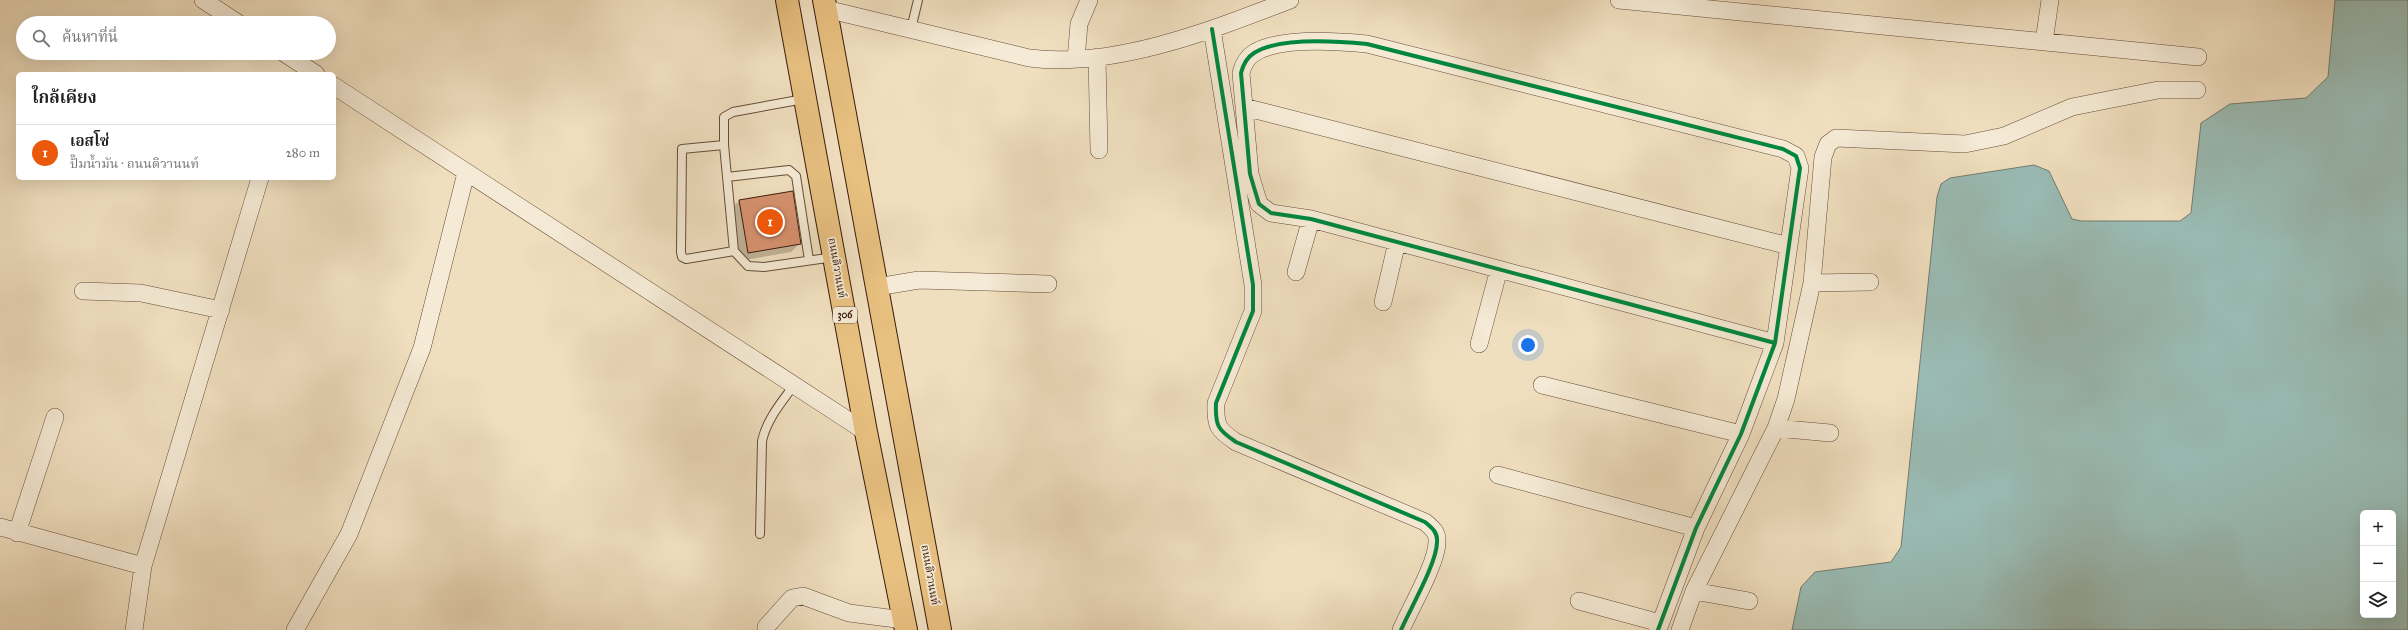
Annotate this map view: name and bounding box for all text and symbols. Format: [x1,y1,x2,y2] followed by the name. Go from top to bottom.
[16,16,336,60] search box
[30,27,52,49] icon: search
[62,28,118,46] text: ค้นหาที่นี่
[32,87,97,108] text: ใกล้เคียง
[70,132,109,150] text: เอสโซ่
[42,145,48,161] text: 1
[285,145,320,161] text: 280 m
[70,156,199,172] text: ปั๊มน้ำมัน · ถนนติวานนท์
[757,207,783,237] pin: 1
[825,237,849,299] street label: ถนนติวานนท์
[833,307,857,323] road number: 306
[1518,335,1538,355] your location
[2360,510,2396,618] map controls
[2360,510,2396,546] button: +
[918,544,942,606] street label: ถนนติวานนท์
[2360,546,2396,582] button: −
[2360,582,2396,618] button: layers

